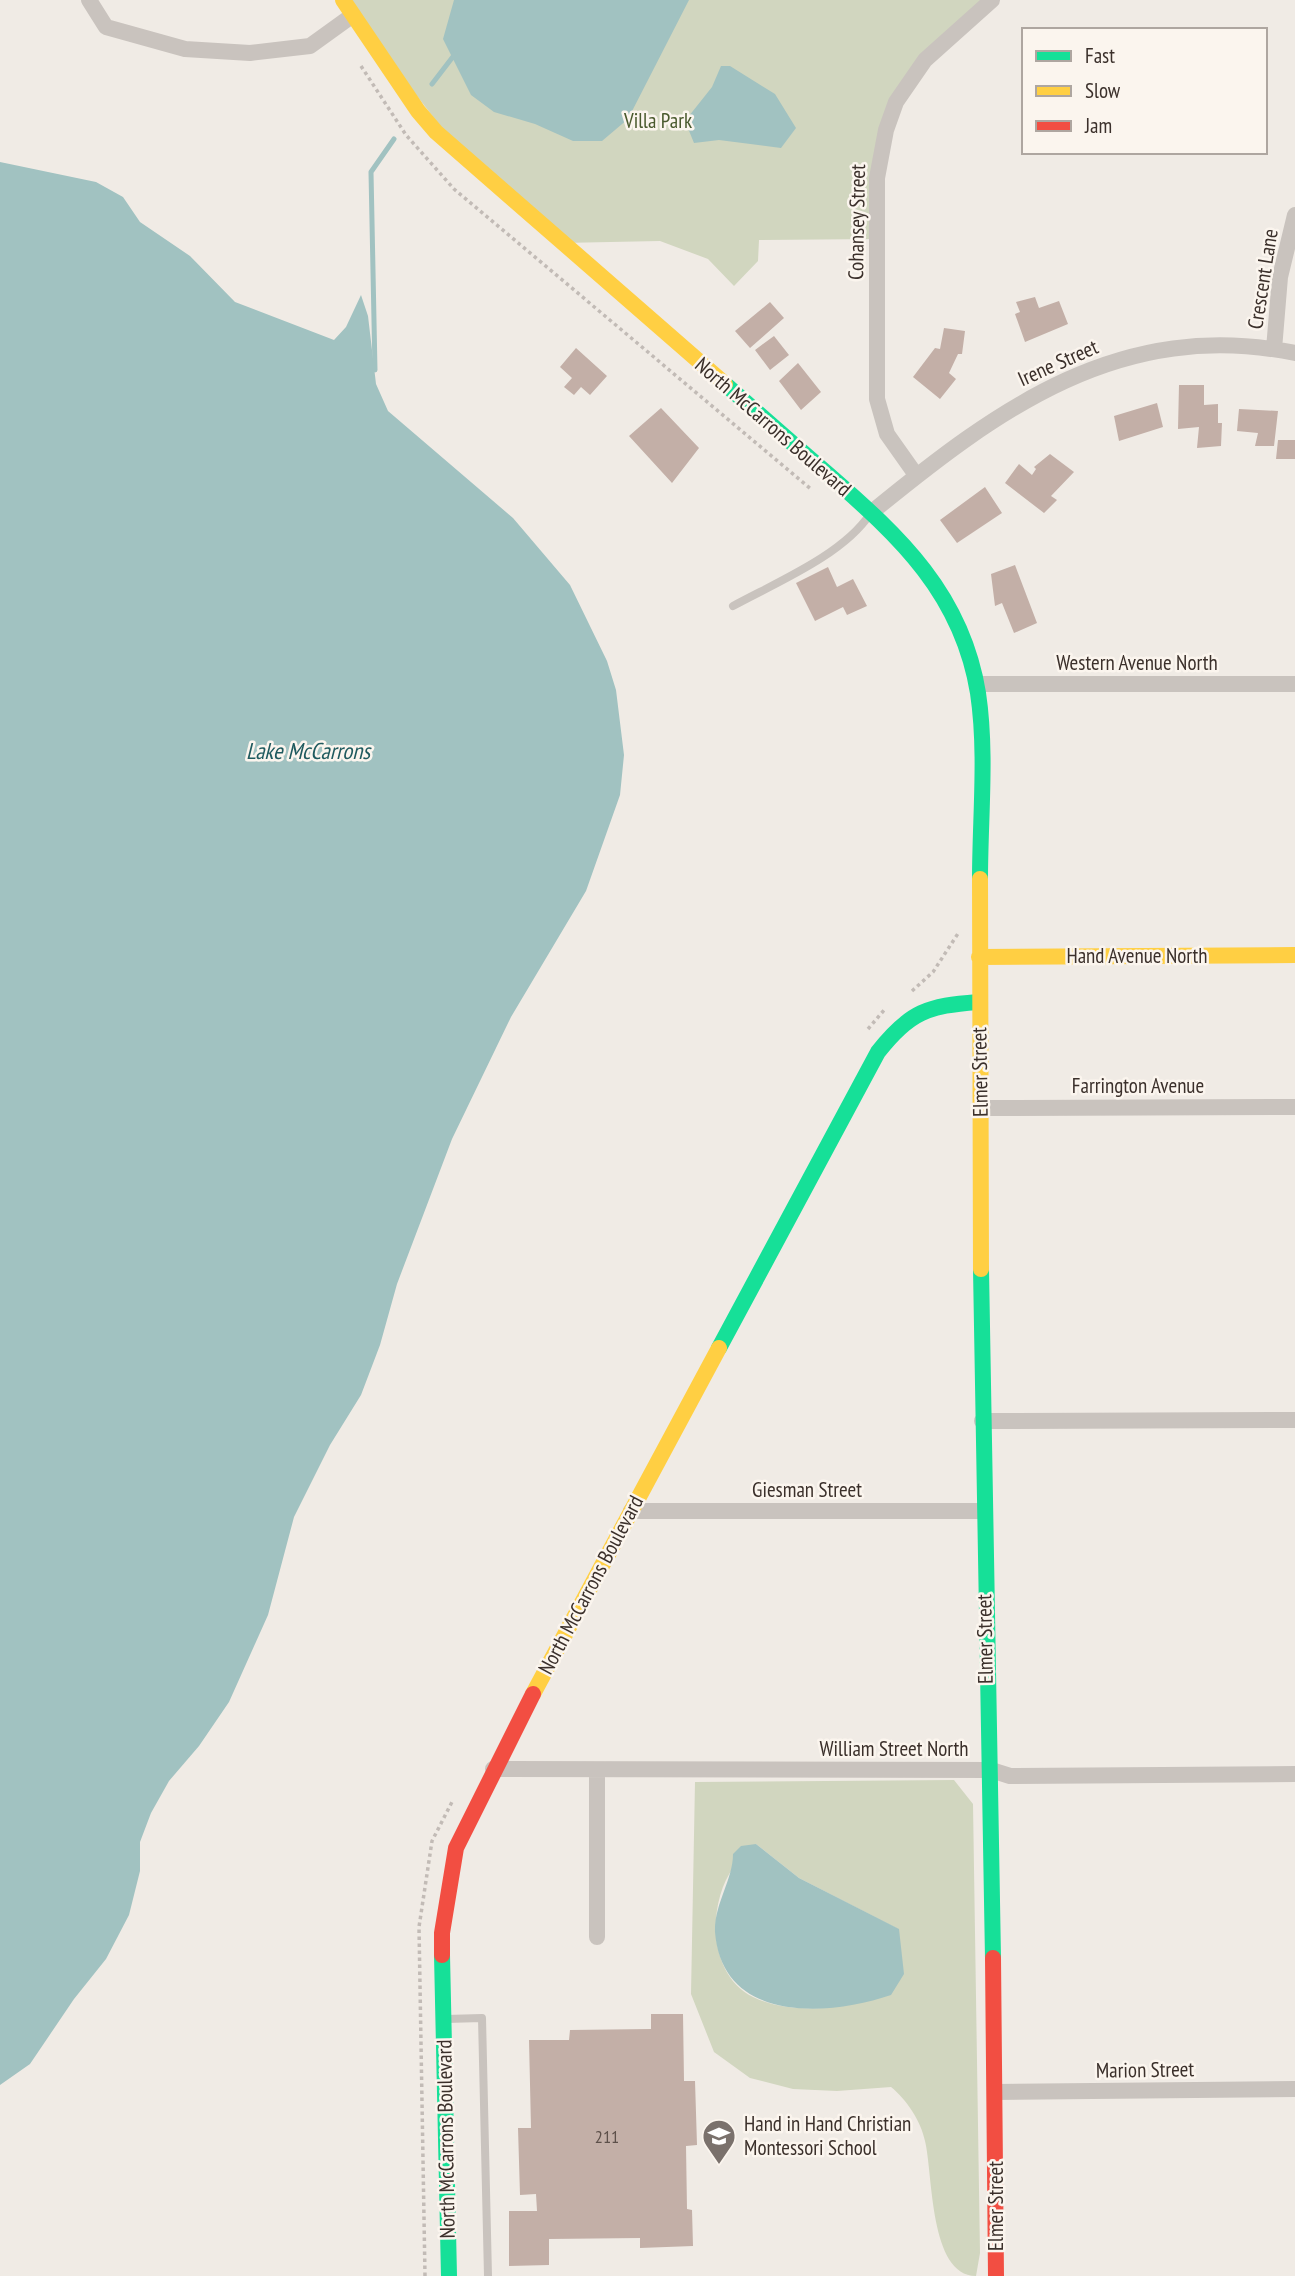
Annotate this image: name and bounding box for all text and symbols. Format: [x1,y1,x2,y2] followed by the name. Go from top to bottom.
[1022,28,1267,154] legend
[1085,42,1115,69] text: Fast
[1085,77,1121,104] text: Slow
[623,107,692,134] park label: Villa Park
[1084,112,1112,139] text: Jam
[842,164,871,280] street label: Cohansey Street
[1241,227,1284,331] street label: Crescent Lane
[1013,333,1102,392] street label: Irene Street
[689,351,857,502] street label: North McCarrons Boulevard
[1056,649,1218,676] street label: Western Avenue North
[246,736,372,765] water label: Lake McCarrons
[1066,942,1208,969] street label: Hand Avenue North
[965,1027,994,1117] street label: Elmer Street
[1072,1072,1204,1099] street label: Farrington Avenue
[752,1476,862,1503] street label: Giesman Street
[532,1491,649,1679] street label: North McCarrons Boulevard
[970,1594,999,1684] street label: Elmer Street
[819,1735,969,1762] street label: William Street North
[430,2039,461,2239] street label: North McCarrons Boulevard
[1096,2055,1195,2084] street label: Marion Street
[744,2110,911,2161] place label: Hand in Hand Christian Montessori School
[700,2117,738,2166] school or university icon: Hand in Hand Christian Montessori School
[595,2125,619,2148] house number: 211
[982,2161,1009,2251] street label: Elmer Street

